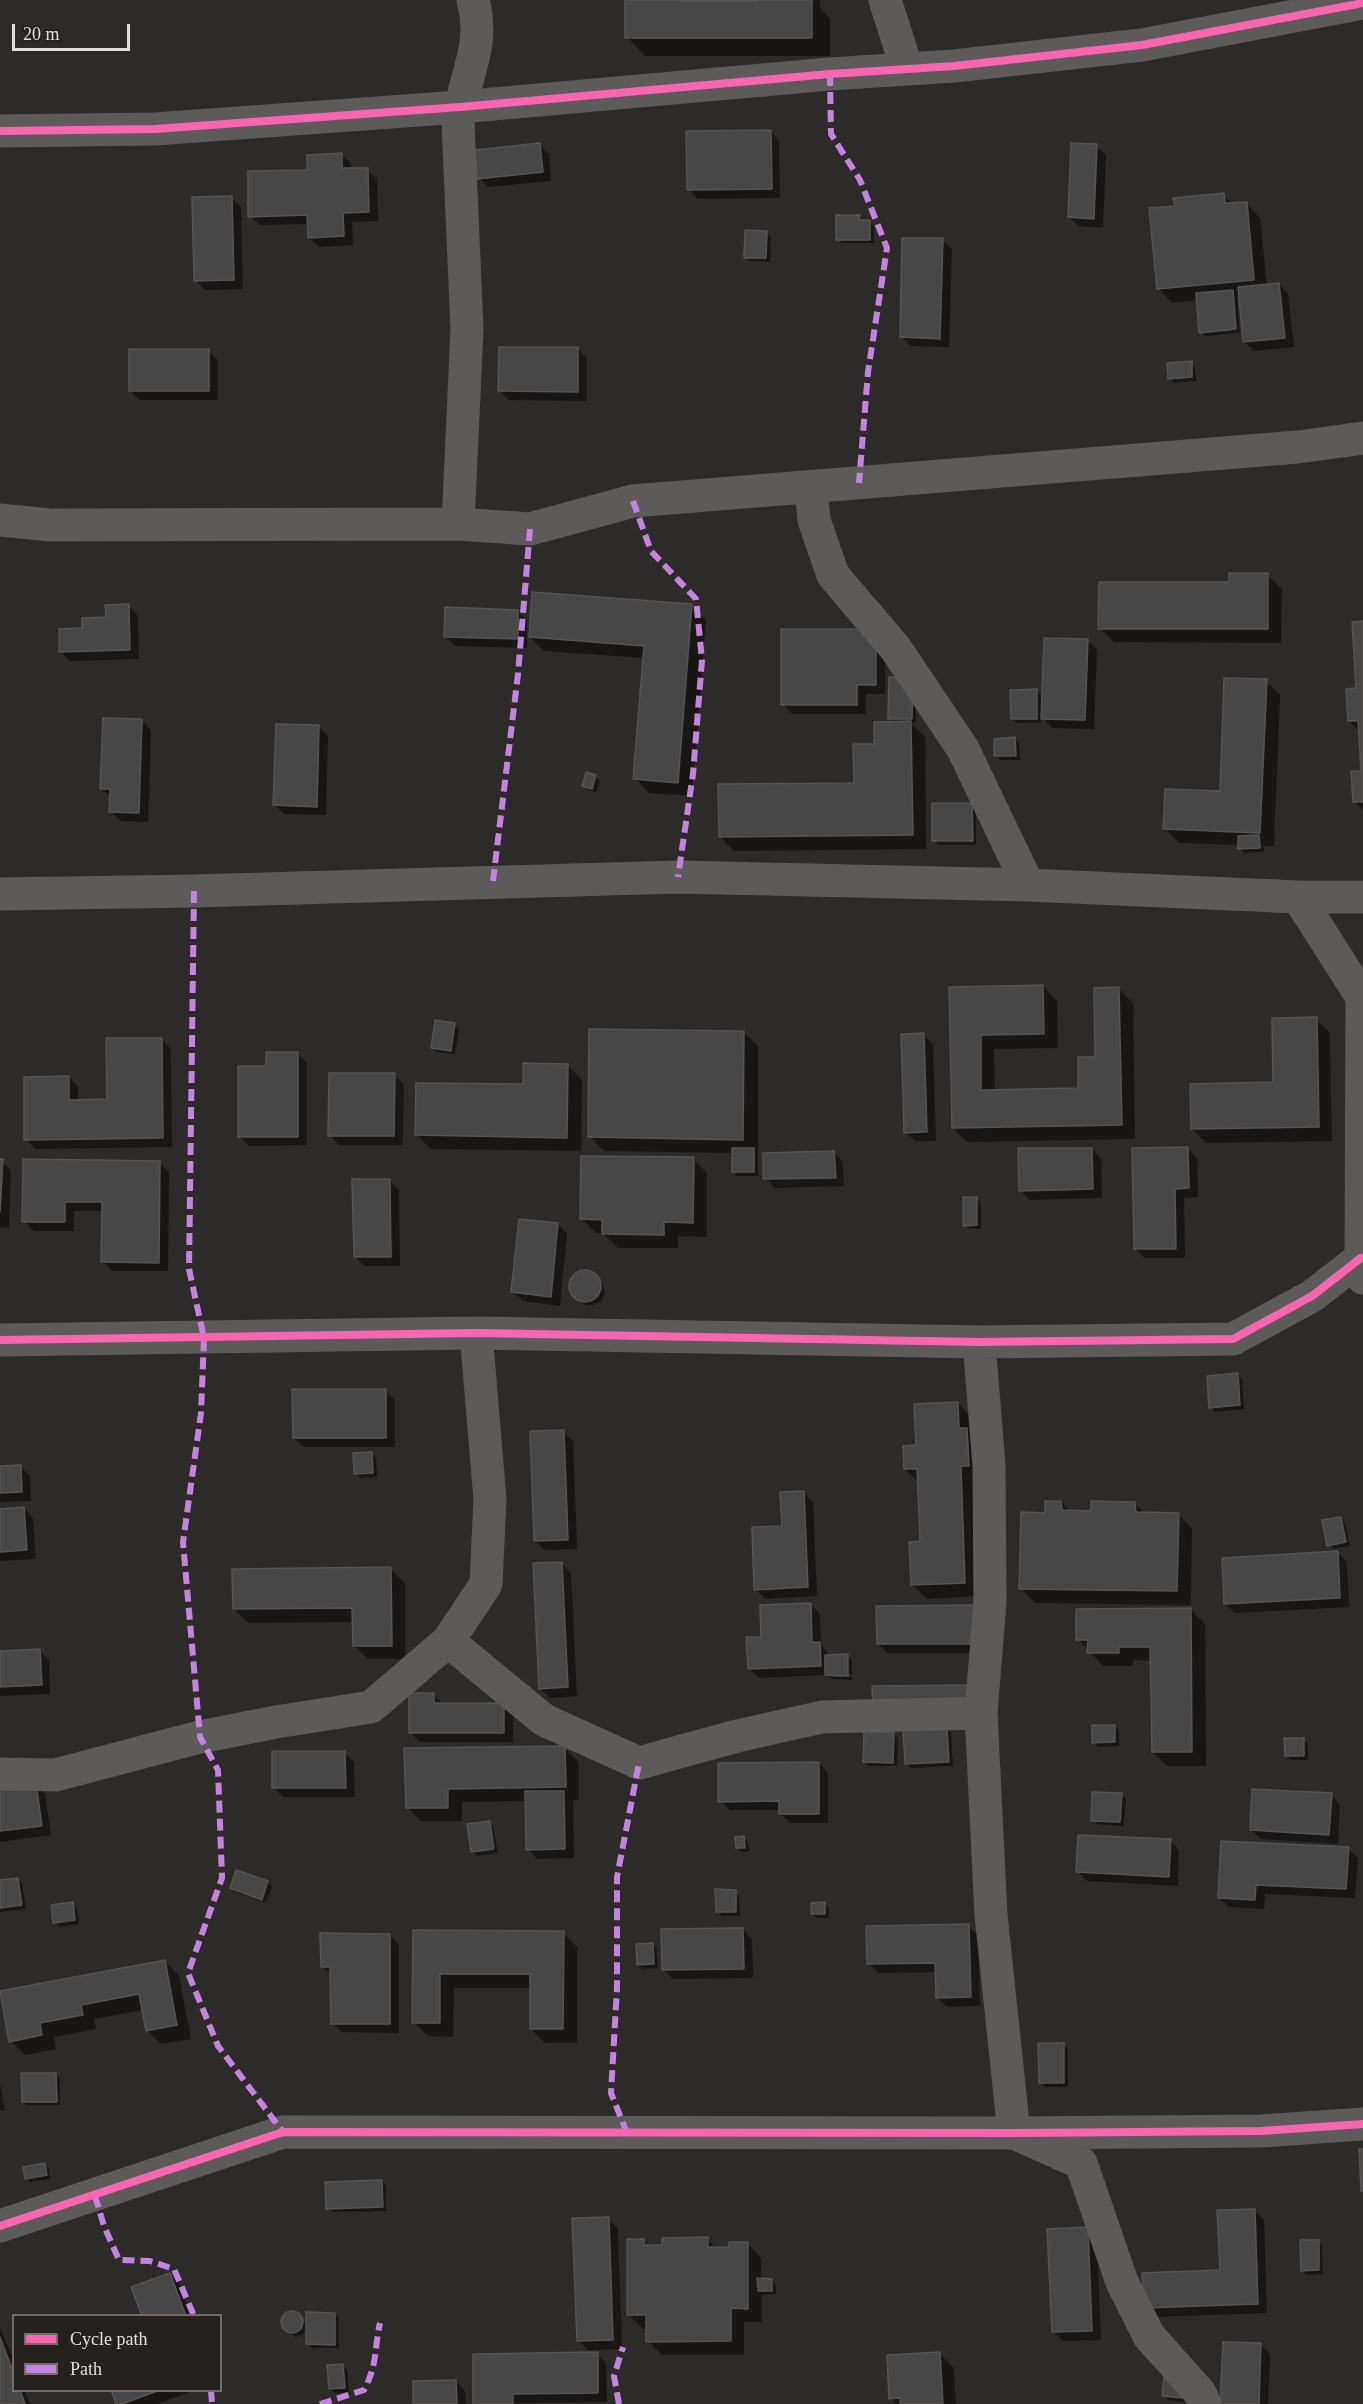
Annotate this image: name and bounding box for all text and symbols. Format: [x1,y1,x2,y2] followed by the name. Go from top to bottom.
[15,12,134,50] scale bar
[23,24,60,44] text: 20 m
[12,2314,222,2392] legend
[70,2329,147,2349] text: Cycle path
[70,2359,102,2379] text: Path

